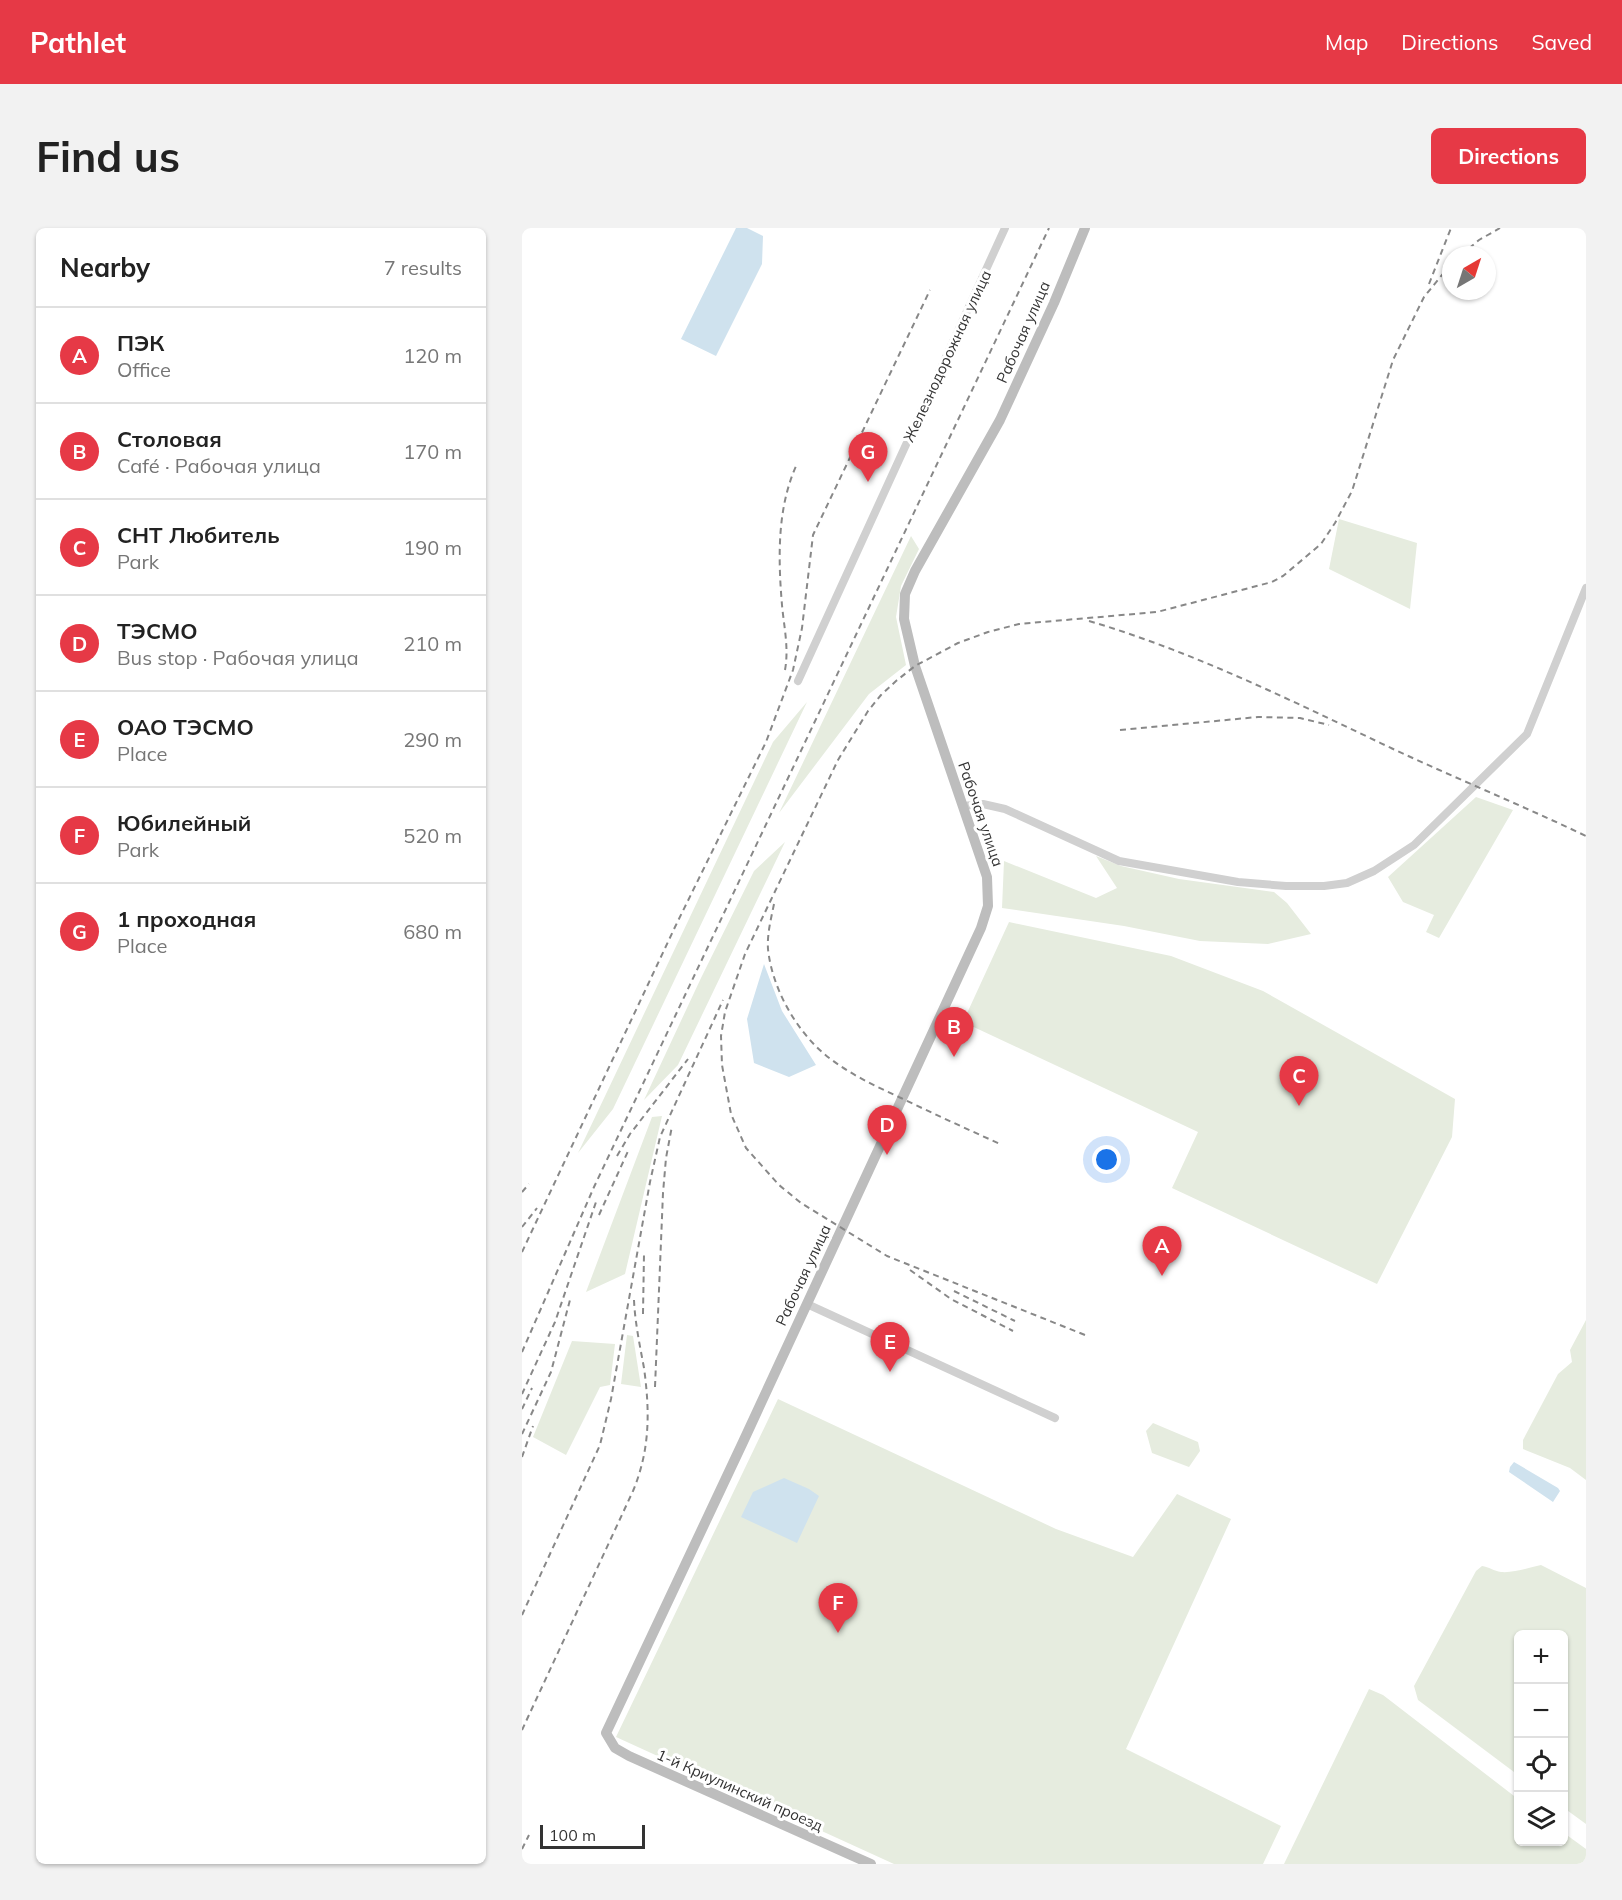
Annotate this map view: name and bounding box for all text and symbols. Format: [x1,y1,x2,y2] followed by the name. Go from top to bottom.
[30,25,126,60] text: Pathlet
[1325,29,1368,55] text: Map
[1401,29,1498,55] text: Directions
[1531,29,1592,55] text: Saved
[1431,128,1586,184] button: Directions
[36,130,180,183] text: Find us
[1442,246,1496,300] north arrow
[60,251,150,284] text: Nearby
[384,255,462,280] text: 7 results
[899,267,995,445] street label: Железнодорожная улица
[992,278,1054,386] street label: Рабочая улица
[117,329,165,357] text: ПЭК
[72,343,87,368] text: A
[403,343,462,368] text: 120 m
[117,357,171,382] text: Office
[117,425,222,453] text: Столовая
[848,432,888,482] pin: G
[73,439,86,464] text: B
[403,439,462,464] text: 170 m
[117,453,321,478] text: Café · Рабочая улица
[117,521,280,549] text: СНТ Любитель
[73,535,86,560] text: C
[403,535,462,560] text: 190 m
[117,549,159,574] text: Park
[117,617,197,645] text: ТЭСМО
[72,631,87,656] text: D
[403,631,462,656] text: 210 m
[117,645,359,670] text: Bus stop · Рабочая улица
[117,713,254,741] text: ОАО ТЭСМО
[74,727,85,752] text: E
[403,727,462,752] text: 290 m
[117,741,167,766] text: Place
[954,759,1008,869] street label: Рабочая улица
[117,809,251,837] text: Юбилейный
[74,823,85,848] text: F
[403,823,462,848] text: 520 m
[117,837,159,862] text: Park
[117,905,256,933] text: 1 проходная
[72,919,87,944] text: G
[403,919,462,944] text: 680 m
[117,933,167,958] text: Place
[934,1008,974,1057] pin: B
[1280,1056,1318,1106] pin: C
[868,1106,907,1155] pin: D
[1092,1145,1121,1174] your location
[771,1221,835,1329] street label: Рабочая улица
[1142,1226,1182,1276] pin: A
[870,1322,910,1372] pin: E
[818,1584,858,1633] pin: F
[1514,1630,1568,1846] map controls
[1514,1630,1568,1684] button: +
[1514,1684,1568,1738] button: −
[1514,1738,1568,1792] button: locate
[654,1745,826,1835] street label: 1-й Криулинский проезд
[1514,1792,1568,1846] button: layers
[540,1822,645,1850] scale bar
[549,1825,596,1845] text: 100 m

